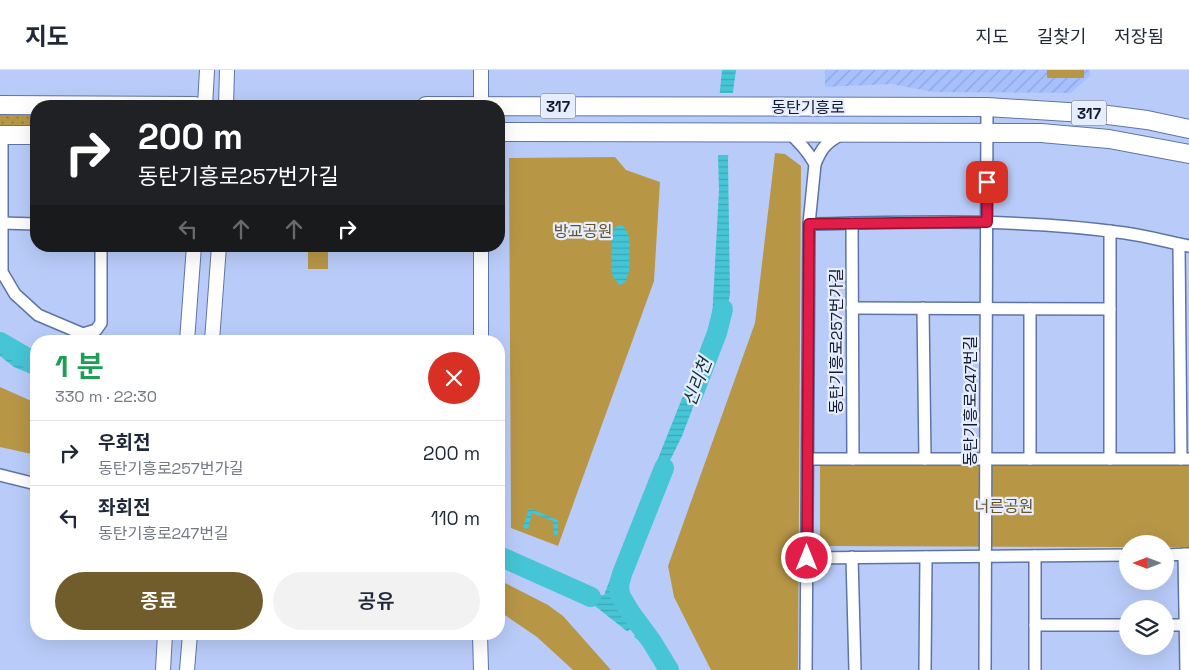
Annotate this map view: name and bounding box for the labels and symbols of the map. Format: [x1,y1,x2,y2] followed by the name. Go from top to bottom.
[540,94,576,118] road number: 317
[771,97,845,118] street label: 동탄기흥로
[1072,100,1106,126] road number: 317
[966,161,1008,203] pin
[554,221,612,242] park label: 방교공원
[826,268,847,414] street label: 동탄기흥로257번가길
[960,336,981,466] street label: 동탄기흥로247번길
[677,352,718,409] water label: 신리천
[975,496,1033,517] park label: 너른공원
[780,531,832,583] position arrow
[1119,535,1174,590] north arrow

